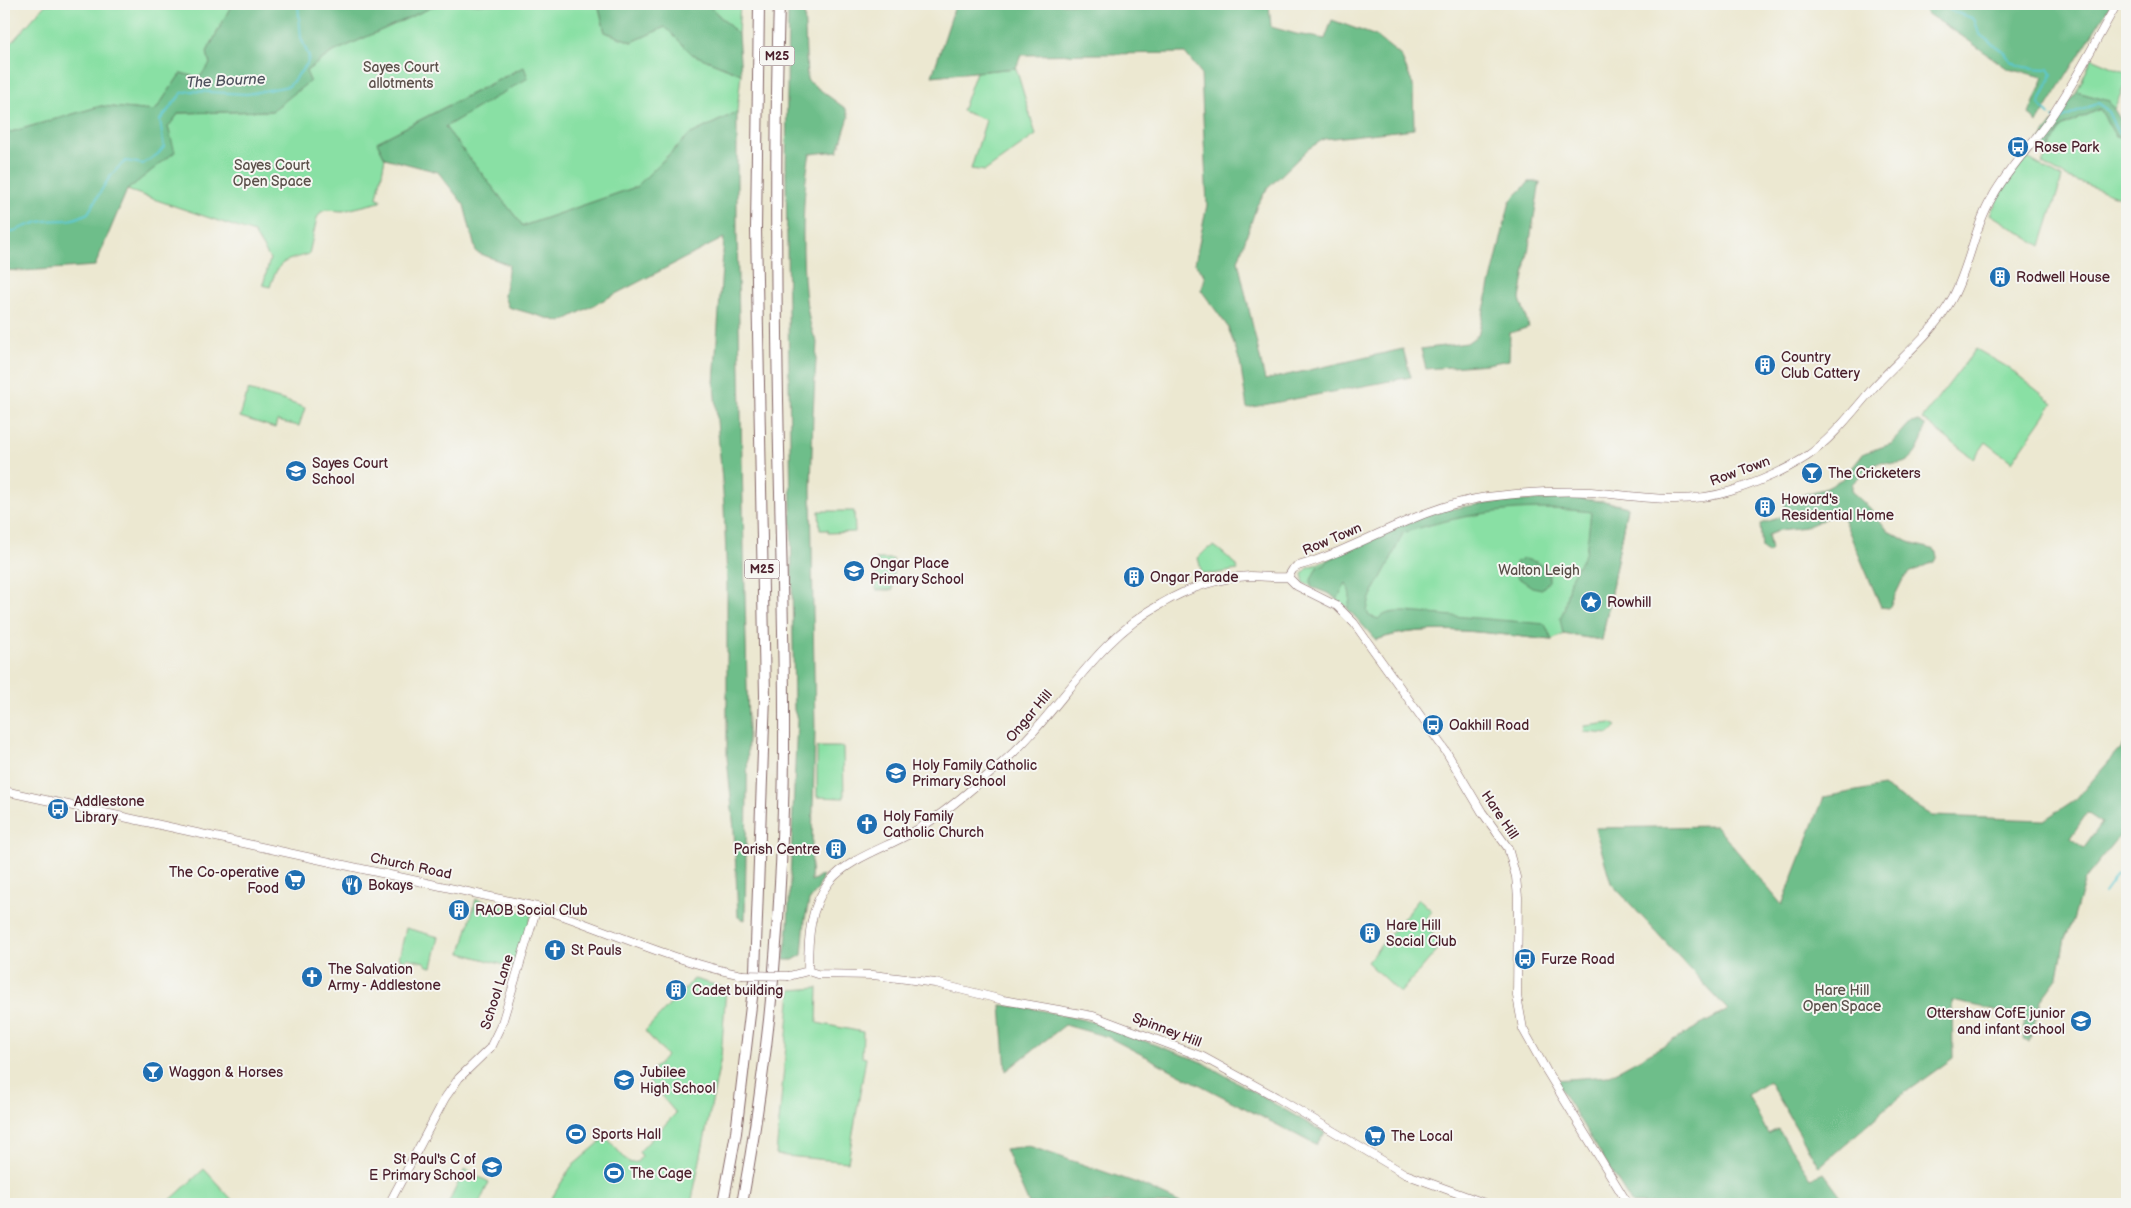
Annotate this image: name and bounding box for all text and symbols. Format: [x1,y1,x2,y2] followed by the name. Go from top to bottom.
[760,46,794,66] road number: M25
[363,59,440,92] park label: Sayes Court allotments
[186,69,266,93] water label: The Bourne
[2006,135,2030,159] bus stop icon: Rose Park
[2034,139,2099,156] place label: Rose Park
[233,157,311,190] park label: Sayes Court Open Space
[1988,265,2012,289] building icon: Rodwell House
[2016,269,2110,286] place label: Rodwell House
[1781,349,1861,382] place label: Country Club Cattery
[1753,353,1777,377] building icon: Country Club Cattery
[1708,452,1772,490] street label: Row Town
[312,455,389,488] place label: Sayes Court School
[284,459,308,483] school or university icon: Sayes Court School
[1800,461,1824,485] bar icon: The Cricketers
[1828,465,1921,482] place label: The Cricketers
[1781,491,1894,524] place label: Howard's Residential Home
[1753,495,1777,519] building icon: Howard's Residential Home
[1300,519,1364,559] street label: Row Town
[870,555,964,588] place label: Ongar Place Primary School
[842,559,866,583] school or university icon: Ongar Place Primary School
[744,560,780,578] road number: M25
[1498,562,1580,579] park label: Walton Leigh
[1122,565,1146,589] building icon: Ongar Parade
[1150,569,1239,586] place label: Ongar Parade
[1579,590,1603,614] place icon: Rowhill
[1607,594,1651,611] place label: Rowhill
[1002,686,1056,746] street label: Ongar Hill
[1421,713,1445,737] bus stop icon: Oakhill Road
[1449,717,1529,734] place label: Oakhill Road
[912,757,1037,790] place label: Holy Family Catholic Primary School
[884,761,908,785] school or university icon: Holy Family Catholic Primary School
[1478,788,1522,842] street label: Hare Hill
[74,793,145,826] place label: Addlestone Library
[46,797,70,821] bus stop icon: Addlestone Library
[883,808,984,841] place label: Holy Family Catholic Church
[855,812,879,836] church icon: Holy Family Catholic Church
[824,837,848,861] building icon: Parish Centre
[734,841,820,858] place label: Parish Centre
[369,849,453,883] street label: Church Road
[169,864,279,897] place label: The Co-operative Food
[283,868,307,892] supermarket icon: The Co-operative Food
[340,873,364,897] restaurant icon: Bokays
[368,877,413,894] place label: Bokays
[447,898,471,922] building icon: RAOB Social Club
[475,902,588,919] place label: RAOB Social Club
[1386,917,1457,950] place label: Hare Hill Social Club
[1358,921,1382,945] building icon: Hare Hill Social Club
[543,938,567,962] church icon: St Pauls
[571,942,622,959] place label: St Pauls
[1513,947,1537,971] bus stop icon: Furze Road
[1541,951,1615,968] place label: Furze Road
[477,952,517,1032] street label: School Lane
[328,961,441,994] place label: The Salvation Army - Addlestone
[300,965,324,989] church icon: The Salvation Army - Addlestone
[664,978,688,1002] building icon: Cadet building
[692,982,783,999] place label: Cadet building
[1803,982,1881,1015] park label: Hare Hill Open Space
[1927,1005,2066,1038] place label: Ottershaw CofE junior and infant school
[1130,1009,1204,1051] street label: Spinney Hill
[2069,1009,2093,1033] school or university icon: Ottershaw CofE junior and infant school
[141,1060,165,1084] bar icon: Waggon & Horses
[169,1064,283,1081] place label: Waggon & Horses
[640,1064,716,1097] place label: Jubilee High School
[612,1068,636,1092] school or university icon: Jubilee High School
[564,1122,588,1146] sports icon: Sports Hall
[1363,1124,1387,1148] supermarket icon: The Local
[592,1126,661,1143] place label: Sports Hall
[1391,1128,1453,1145] place label: The Local
[369,1151,477,1184] place label: St Paul's C of E Primary School
[480,1155,504,1179] school or university icon: St Paul's C of E Primary School
[602,1161,626,1185] sports icon: The Cage
[630,1165,692,1182] place label: The Cage

